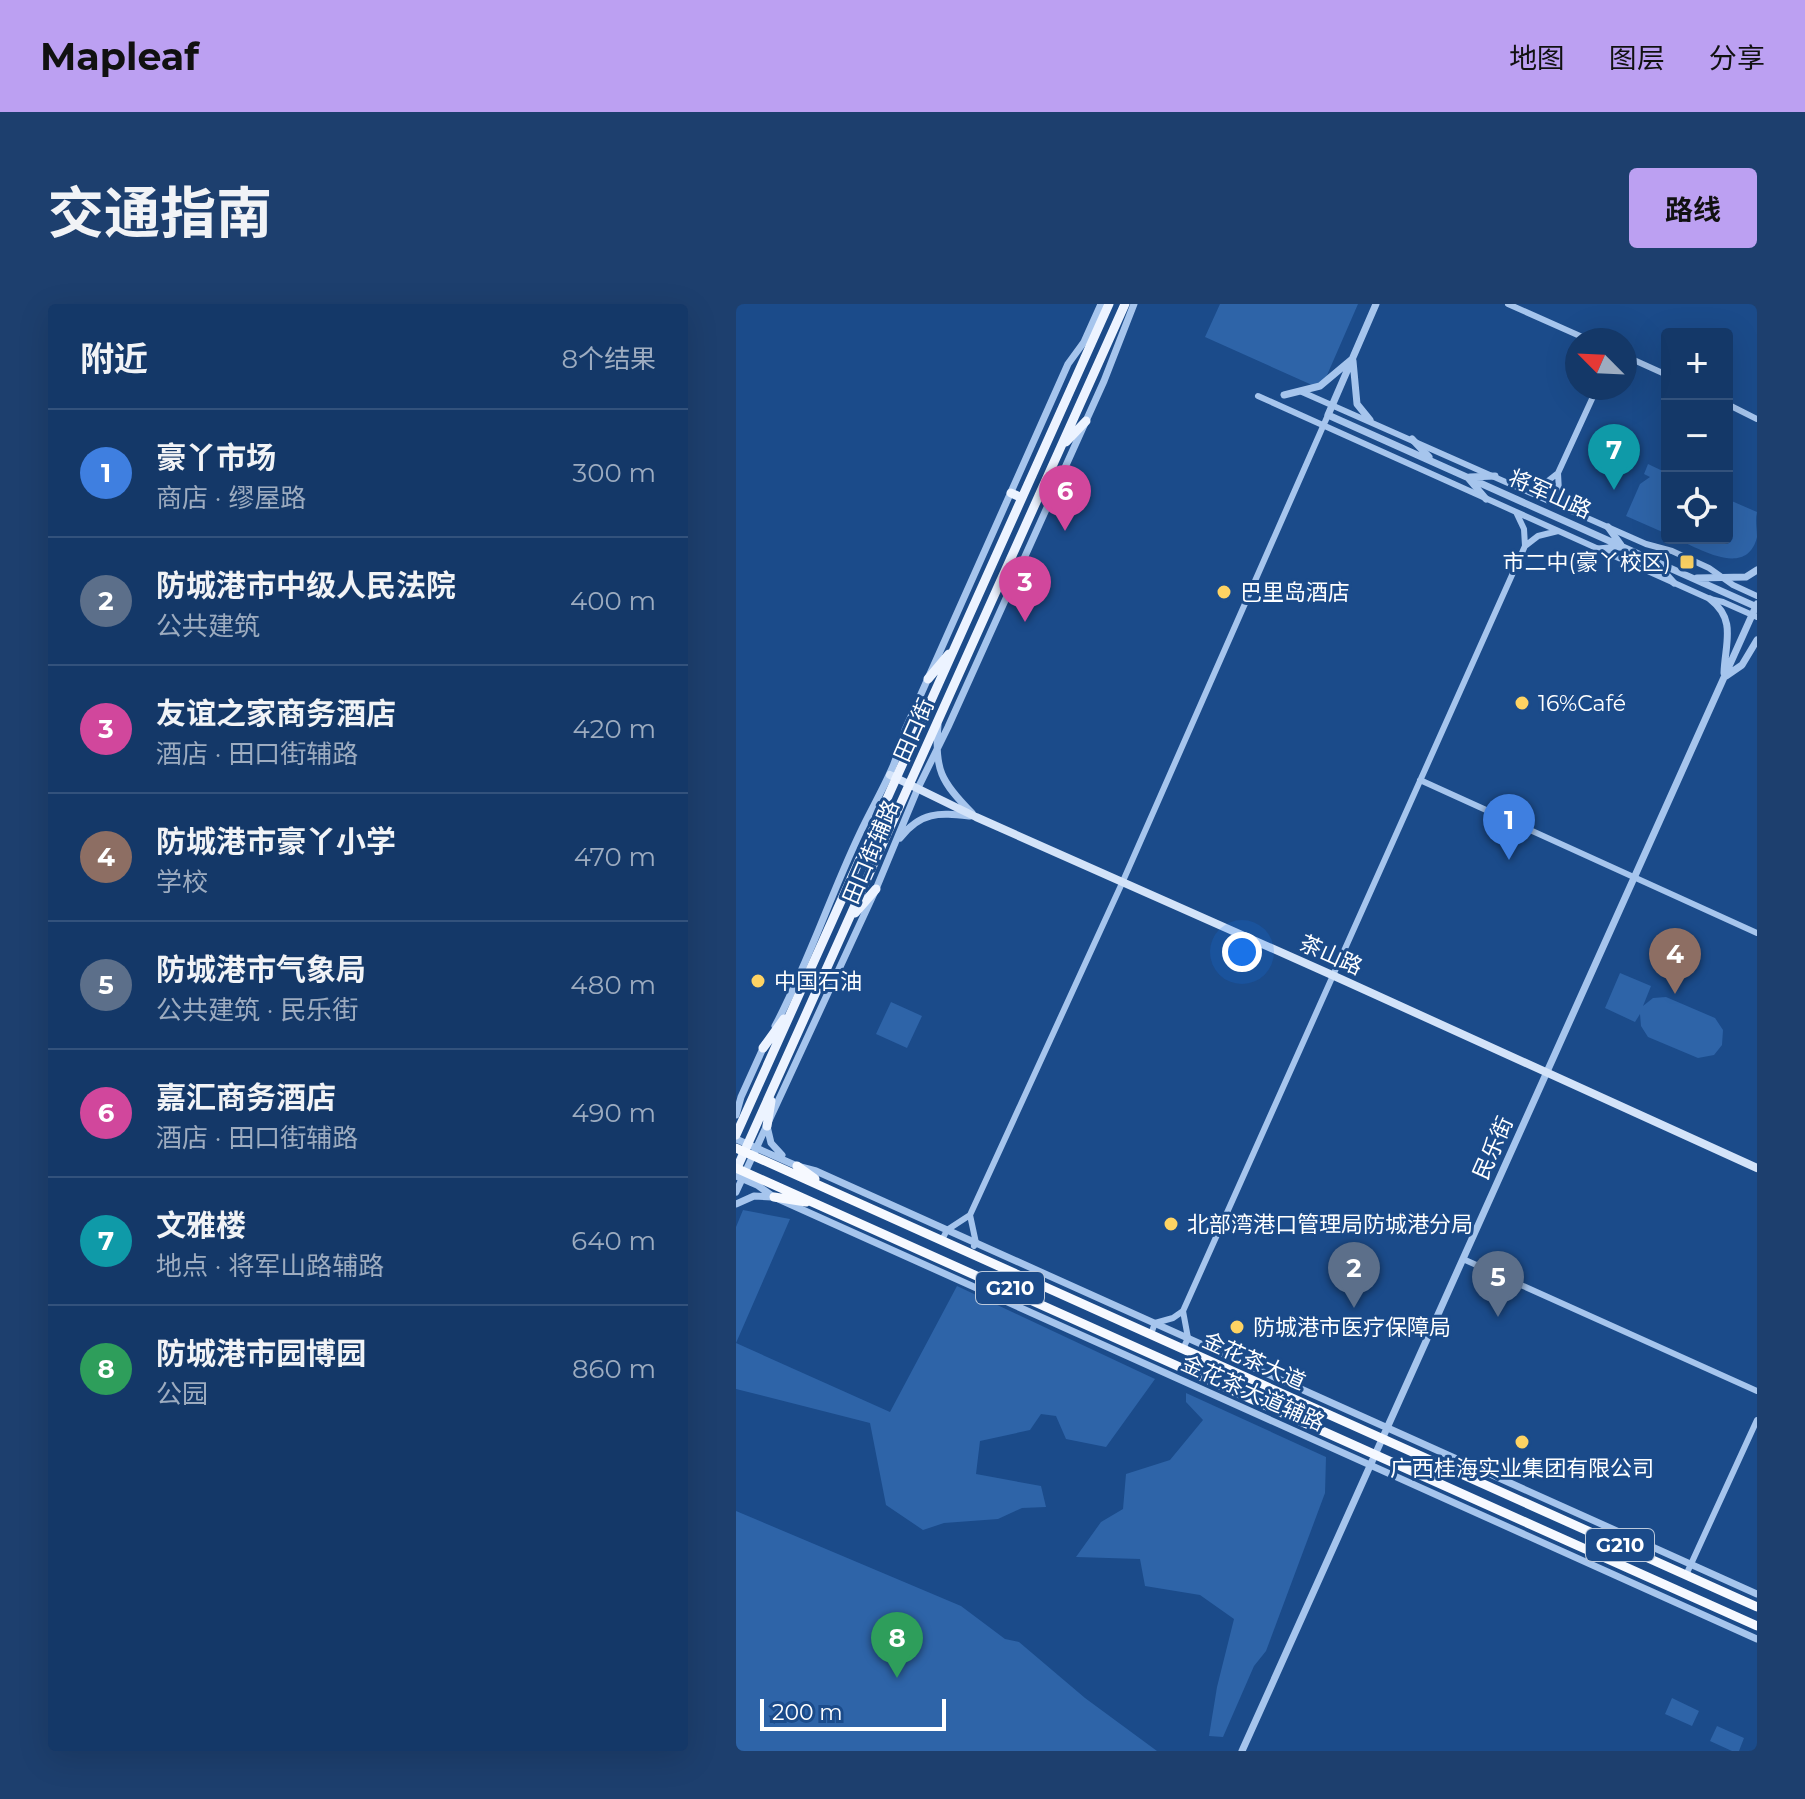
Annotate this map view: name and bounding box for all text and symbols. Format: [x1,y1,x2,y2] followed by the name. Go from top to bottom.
[40,33,199,80] text: Mapleaf
[1509,41,1565,75] text: 地图
[1609,41,1665,75] text: 图层
[1709,41,1765,75] text: 分享
[1629,168,1757,248] button: 路线
[48,179,272,247] text: 交通指南
[1565,328,1637,400] north arrow
[1661,328,1733,544] map controls
[1661,328,1733,400] button: +
[80,338,148,380] text: 附近
[561,343,656,375] text: 8个结果
[1661,400,1733,472] button: −
[1588,424,1640,490] pin: 7
[156,439,276,476] text: 豪丫市场
[101,457,111,489] text: 1
[573,457,656,489] text: 300 m
[1504,464,1596,524] street label: 将军山路
[1039,465,1091,531] pin: 6
[1661,472,1733,544] button: locate
[156,482,306,514] text: 商店 · 缪屋路
[1503,549,1671,576] place label: 市二中(豪丫校区)
[1678,553,1696,571] marker: 市二中(豪丫校区)
[999,556,1051,622] pin: 3
[156,567,456,604] text: 防城港市中级人民法院
[1240,579,1350,606] place label: 巴里岛酒店
[1215,583,1233,601] marker: 巴里岛酒店
[98,585,114,617] text: 2
[570,585,656,617] text: 400 m
[156,610,260,642] text: 公共建筑
[1538,690,1626,717] place label: 16%Café
[888,694,940,766] street label: 田口街
[1513,694,1531,712] marker: 16%Café
[156,695,396,732] text: 友谊之家商务酒店
[98,713,114,745] text: 3
[573,713,656,745] text: 420 m
[156,738,358,770] text: 酒店 · 田口街辅路
[1483,794,1535,860] pin: 1
[837,796,905,908] street label: 田口街辅路
[156,823,396,860] text: 防城港市豪丫小学
[97,841,115,873] text: 4
[574,841,656,873] text: 470 m
[156,866,208,898] text: 学校
[1649,928,1701,994] pin: 4
[1295,929,1367,981] street label: 茶山路
[1222,932,1262,972] your location
[156,951,366,988] text: 防城港市气象局
[774,968,862,995] place label: 中国石油
[98,969,114,1001] text: 5
[570,969,656,1001] text: 480 m
[749,972,767,990] marker: 中国石油
[156,994,358,1026] text: 公共建筑 · 民乐街
[156,1079,336,1116] text: 嘉汇商务酒店
[98,1097,114,1129] text: 6
[572,1097,656,1129] text: 490 m
[1467,1112,1519,1184] street label: 民乐街
[156,1122,358,1154] text: 酒店 · 田口街辅路
[156,1207,246,1244] text: 文雅楼
[1187,1211,1473,1238] place label: 北部湾港口管理局防城港分局
[1162,1215,1180,1233] marker: 北部湾港口管理局防城港分局
[98,1225,114,1257] text: 7
[571,1225,656,1257] text: 640 m
[1328,1242,1380,1308] pin: 2
[156,1250,384,1282] text: 地点 · 将军山路辅路
[1472,1251,1524,1317] pin: 5
[976,1272,1044,1304] road number: G210
[1253,1314,1451,1341] place label: 防城港市医疗保障局
[1228,1318,1246,1336] marker: 防城港市医疗保障局
[1198,1326,1310,1396] street label: 金花茶大道
[156,1335,366,1372] text: 防城港市园博园
[1177,1349,1329,1437] street label: 金花茶大道辅路
[97,1353,115,1385] text: 8
[572,1353,656,1385] text: 860 m
[156,1378,208,1410] text: 公园
[1513,1433,1531,1451] marker: 广西桂海实业集团有限公司
[1390,1455,1654,1482] place label: 广西桂海实业集团有限公司
[1586,1529,1654,1561] road number: G210
[871,1612,923,1678] pin: 8
[760,1695,946,1731] scale bar
[772,1699,843,1726] text: 200 m

